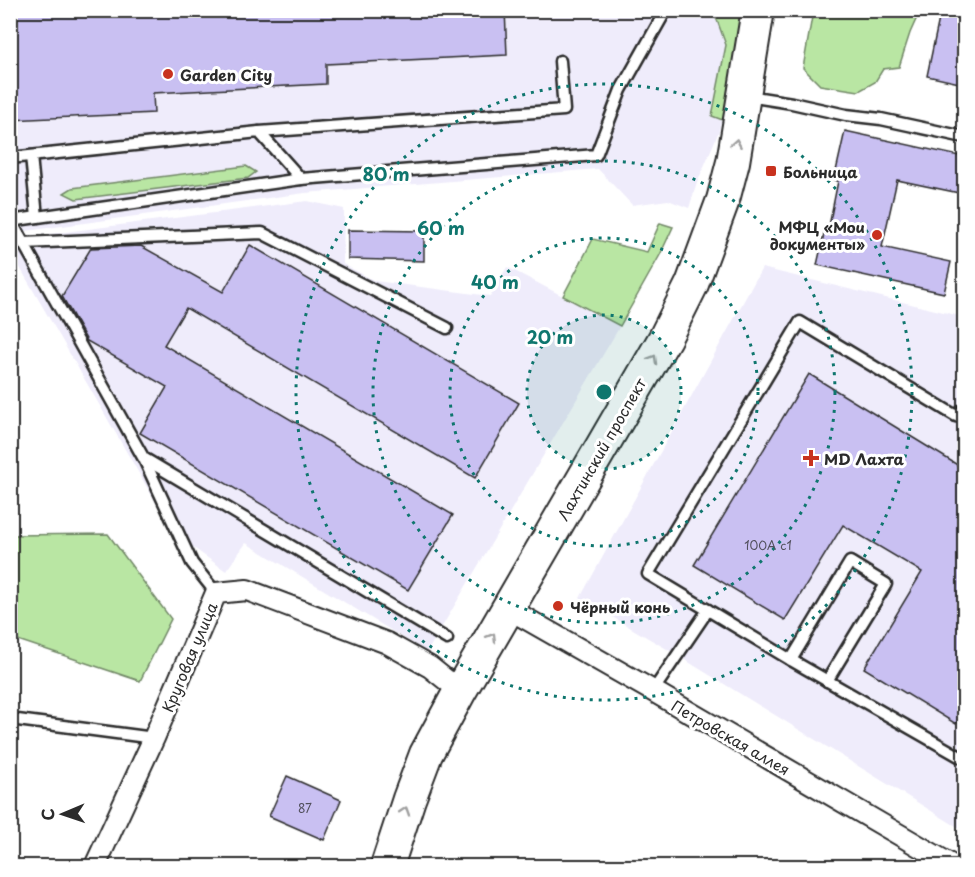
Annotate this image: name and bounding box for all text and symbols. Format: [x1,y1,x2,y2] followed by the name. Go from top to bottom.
[180,63,273,86] place label: Garden City
[161,67,175,81] marker: Garden City
[729,138,742,148] one-way arrow
[362,160,410,187] text: 80 m
[783,160,858,183] place label: Больница
[764,164,778,178] marker: Больница
[417,214,465,241] text: 60 m
[770,215,865,255] place label: МФЦ «Мои документы»
[870,228,884,242] marker: МФЦ «Мои документы»
[471,268,519,295] text: 40 m
[527,323,573,350] text: 20 m
[646,355,657,365] one-way arrow
[551,373,652,524] street label: Лахтинский проспект
[594,382,614,402] centre of rings
[824,447,905,470] place label: MD Лахта
[802,449,820,467] marker: MD Лахта
[744,536,792,554] house number: 100А с1
[570,595,670,618] place label: Чёрный конь
[155,598,223,716] street label: Круговая улица
[551,599,565,613] marker: Чёрный конь
[485,633,496,643] one-way arrow
[668,694,794,780] street label: Петровская аллея
[33,784,93,844] north arrow
[298,799,312,817] house number: 87
[398,806,410,817] one-way arrow
[35,808,59,821] text: С

